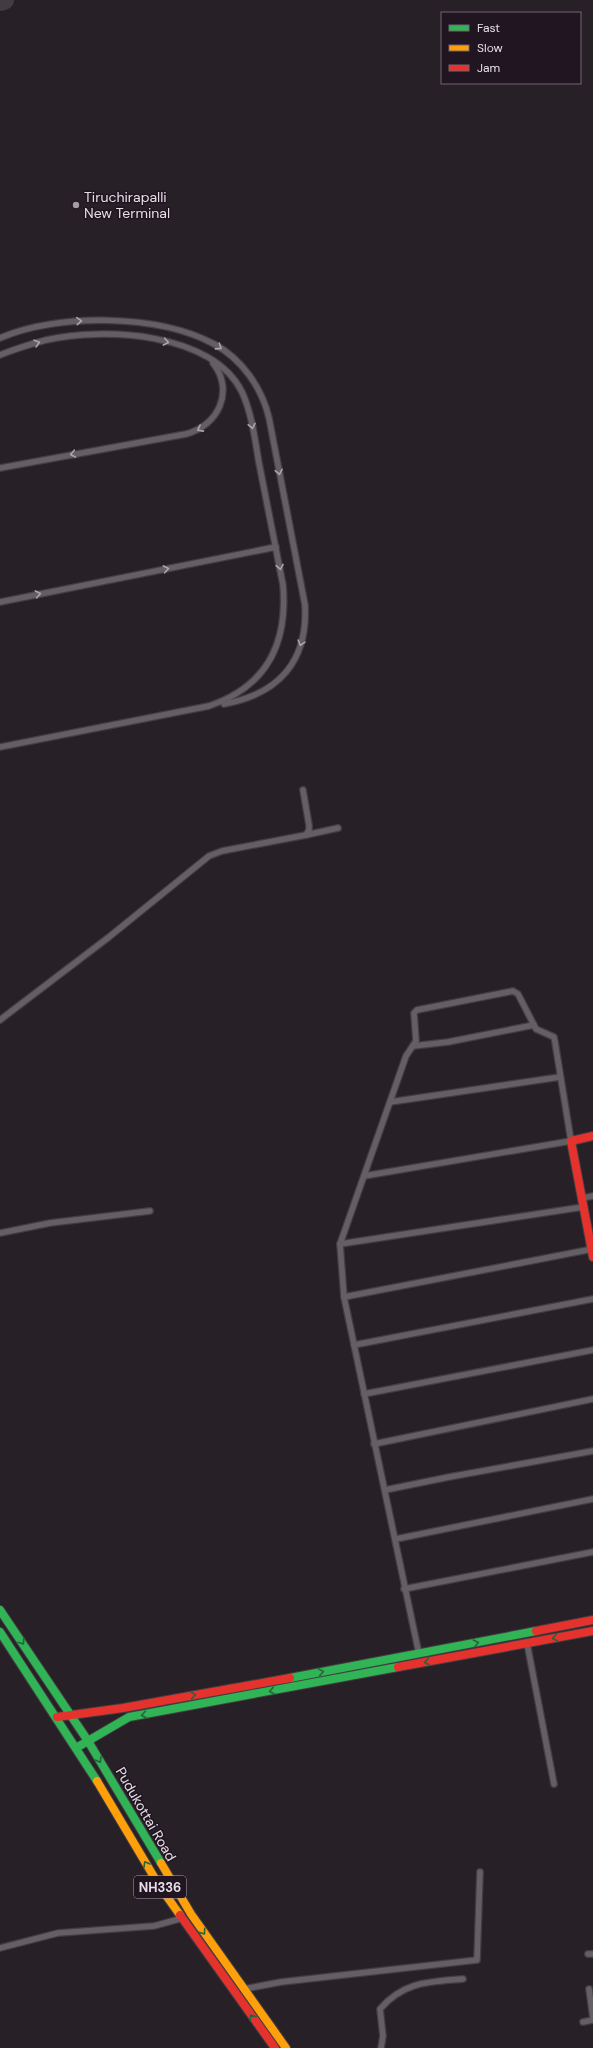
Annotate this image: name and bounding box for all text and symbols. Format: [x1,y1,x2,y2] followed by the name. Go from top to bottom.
[441,12,581,84] legend
[477,20,500,36] text: Fast
[477,40,503,56] text: Slow
[477,60,500,76] text: Jam
[84,188,170,222] place label: Tiruchirapalli New Terminal
[71,200,81,210] marker: Tiruchirapalli New Terminal
[76,317,82,326] one-way arrow
[163,337,169,346] one-way arrow
[33,339,40,348] one-way arrow
[214,343,221,350] one-way arrow
[247,423,256,429] one-way arrow
[197,424,204,431] one-way arrow
[70,450,76,458] one-way arrow
[275,468,283,475] one-way arrow
[275,564,283,571] one-way arrow
[163,565,169,574] one-way arrow
[35,591,41,599] one-way arrow
[297,640,306,647] one-way arrow
[552,1633,558,1642] one-way arrow
[17,1638,25,1645] one-way arrow
[473,1639,479,1647] one-way arrow
[424,1658,430,1666] one-way arrow
[318,1668,324,1676] one-way arrow
[268,1686,275,1694] one-way arrow
[190,1691,196,1700] one-way arrow
[141,1710,147,1718] one-way arrow
[95,1756,102,1763] one-way arrow
[112,1764,180,1864] street label: Pudukottai Road
[143,1861,150,1868] one-way arrow
[134,1876,186,1898] road number: NH336
[198,1927,205,1934] one-way arrow
[249,2014,256,2021] one-way arrow

